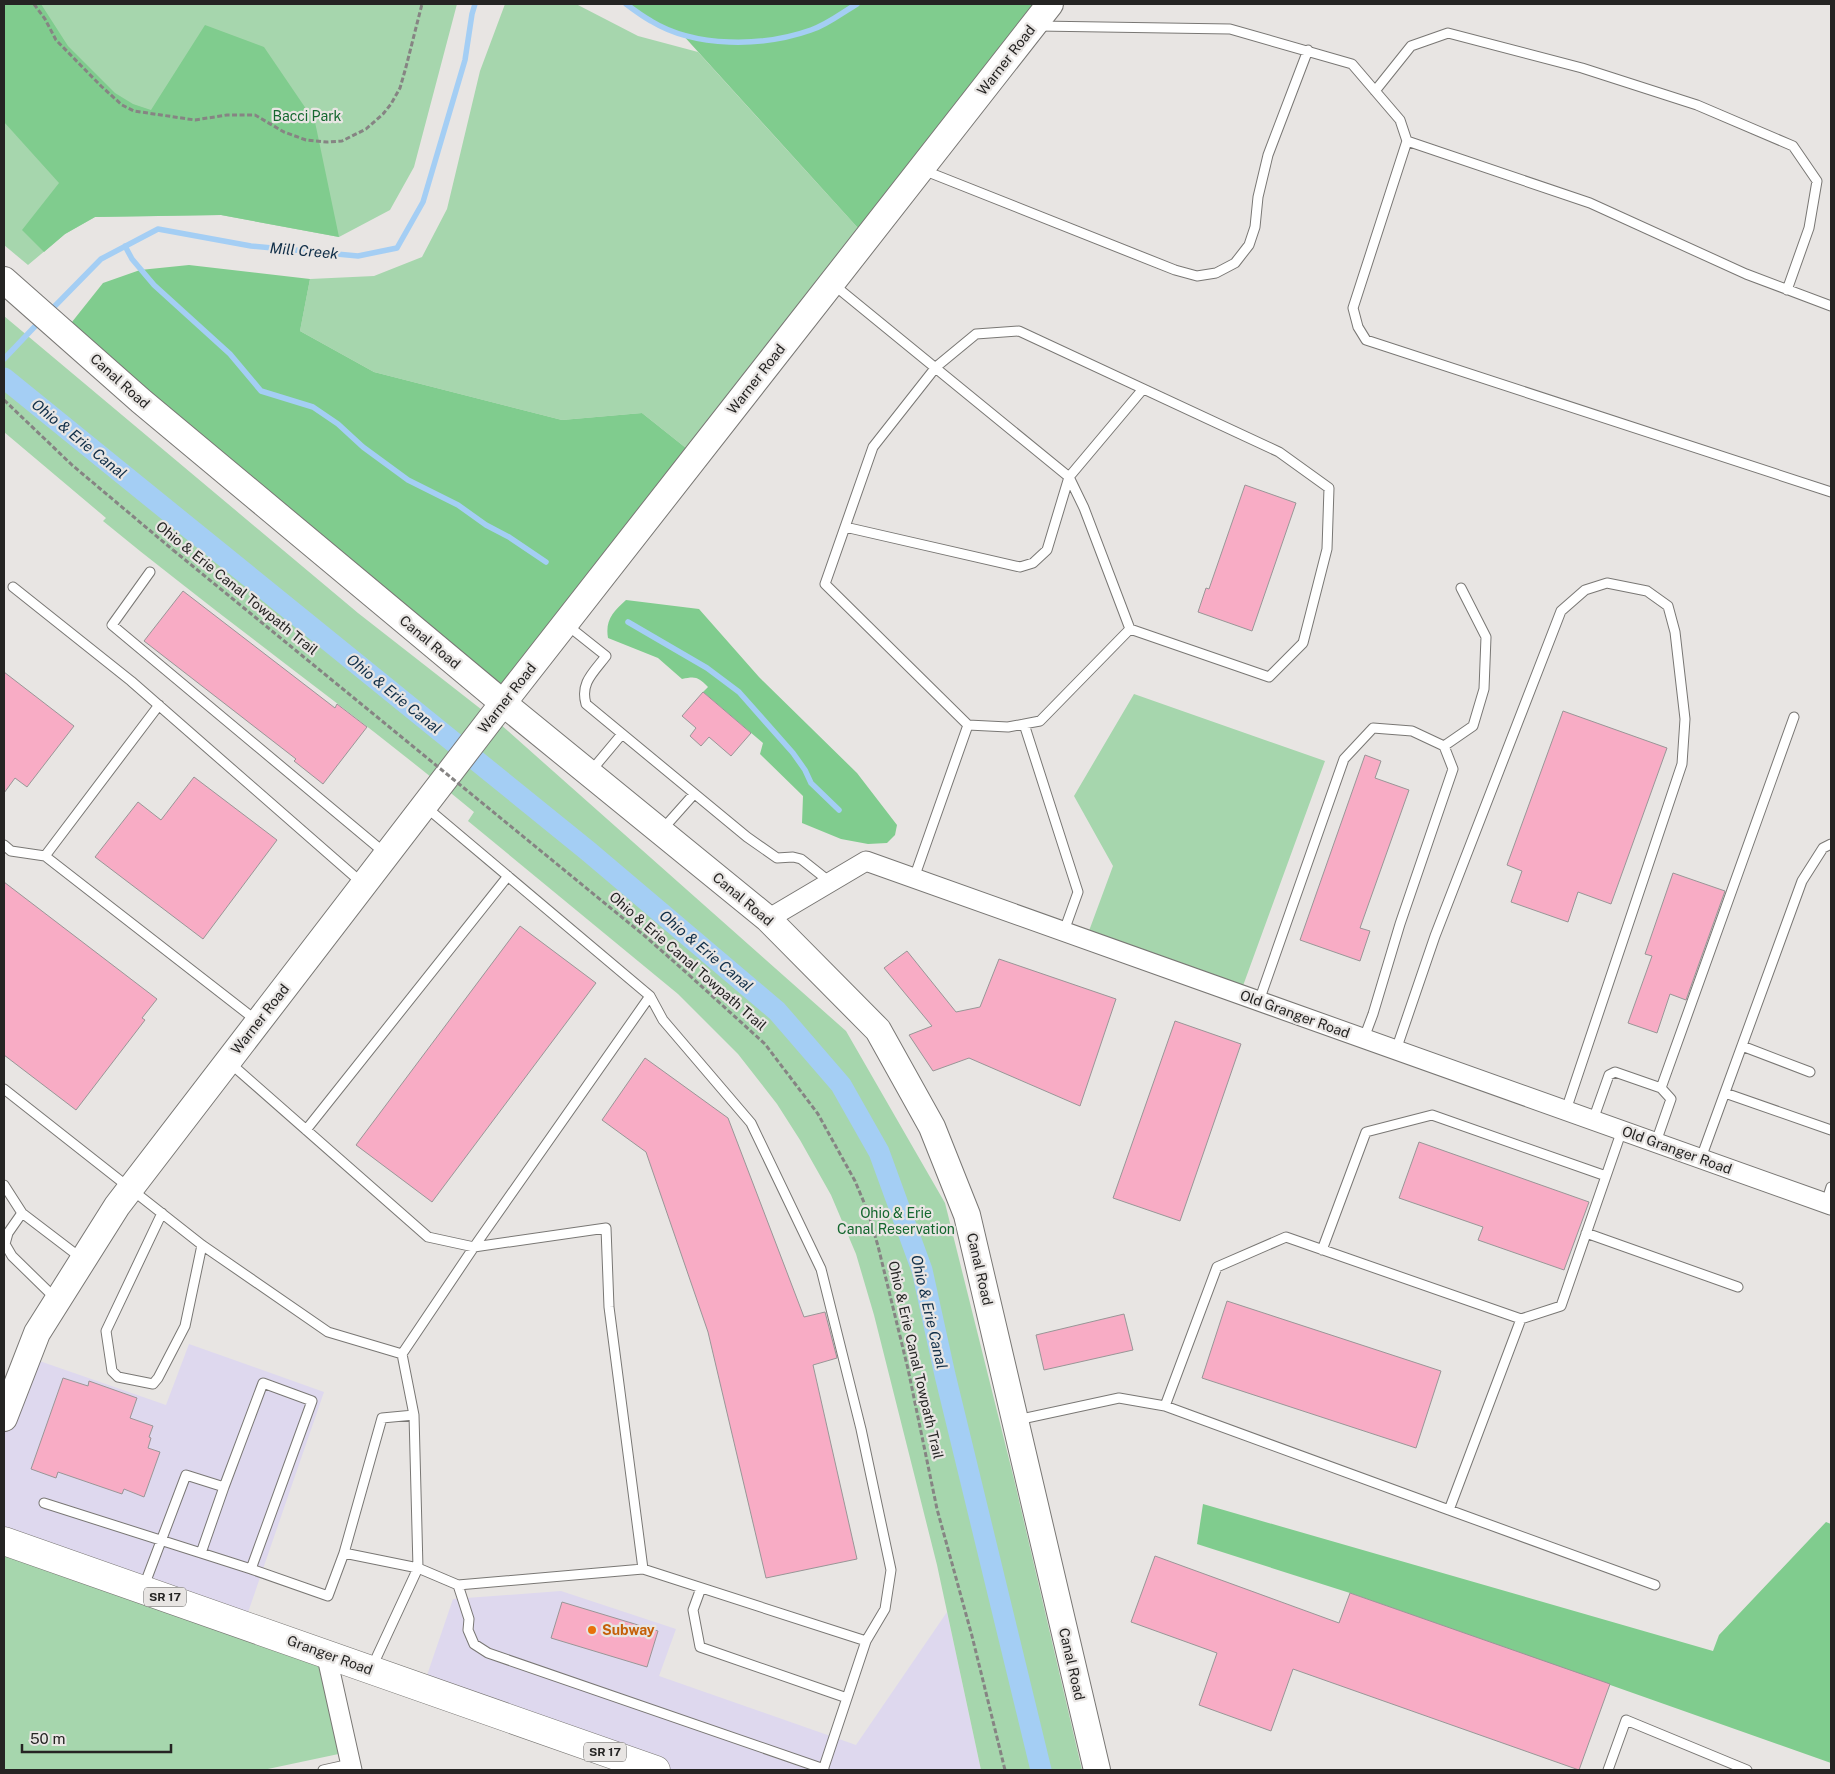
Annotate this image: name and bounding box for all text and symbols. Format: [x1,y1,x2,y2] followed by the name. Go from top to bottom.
[974,22,1038,98] street label: Warner Road
[273,108,342,124] park label: Bacci Park
[269,239,340,262] water label: Mill Creek
[724,341,788,417] street label: Warner Road
[87,350,153,412] street label: Canal Road
[29,395,130,482] water label: Ohio & Erie Canal
[153,518,321,658] street label: Ohio & Erie Canal Towpath Trail
[397,612,463,672] street label: Canal Road
[344,650,445,737] water label: Ohio & Erie Canal
[475,660,539,736] street label: Warner Road
[710,869,776,929] street label: Canal Road
[606,888,770,1034] street label: Ohio & Erie Canal Towpath Trail
[656,907,756,995] water label: Ohio & Erie Canal
[228,981,292,1057] street label: Warner Road
[1238,987,1352,1041] street label: Old Granger Road
[1620,1123,1734,1177] street label: Old Granger Road
[837,1205,955,1237] park label: Ohio & Erie Canal Reservation
[964,1231,996,1307] street label: Canal Road
[908,1253,951,1371] water label: Ohio & Erie Canal
[885,1259,947,1461] street label: Ohio & Erie Canal Towpath Trail
[144,1588,186,1606] road number: SR 17
[602,1622,655,1638] place label: Subway
[586,1624,598,1636] marker: Subway
[1056,1626,1088,1702] street label: Canal Road
[285,1632,375,1678] street label: Granger Road
[22,1722,171,1754] scale bar
[30,1730,65,1747] text: 50 m
[584,1742,626,1761] road number: SR 17

